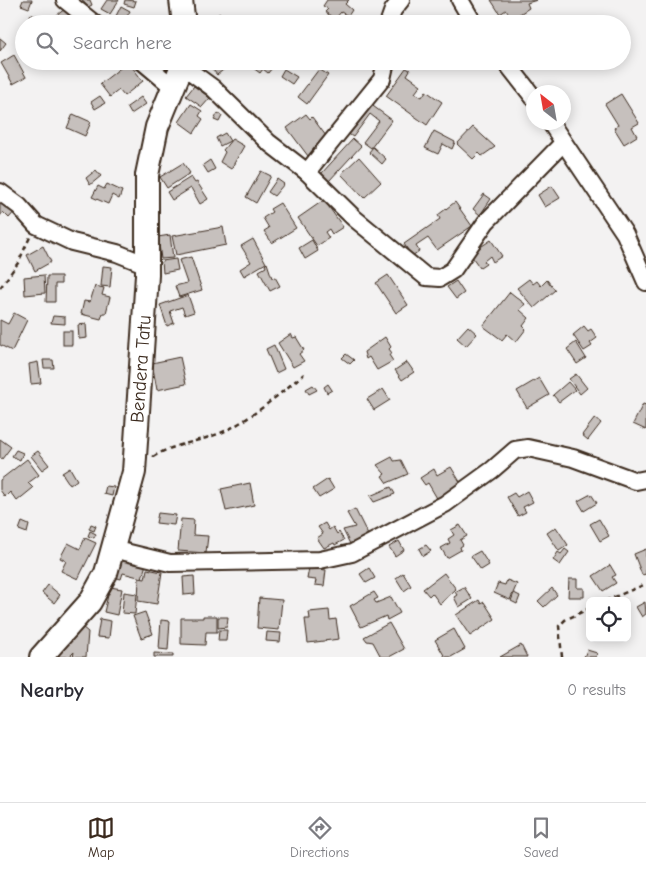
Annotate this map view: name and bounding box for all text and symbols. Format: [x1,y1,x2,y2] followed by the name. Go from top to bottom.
[15,15,631,70] search box
[33,29,61,57] icon: search
[73,32,172,54] text: Search here
[526,85,571,130] north arrow
[126,314,156,424] street label: Bendera Tatu
[586,597,631,642] map controls
[586,597,631,642] button: locate
[20,678,84,702] text: Nearby
[567,681,626,699] text: 0 results
[87,814,115,861] tab: Map
[290,814,349,861] tab: Directions
[524,814,559,861] tab: Saved

